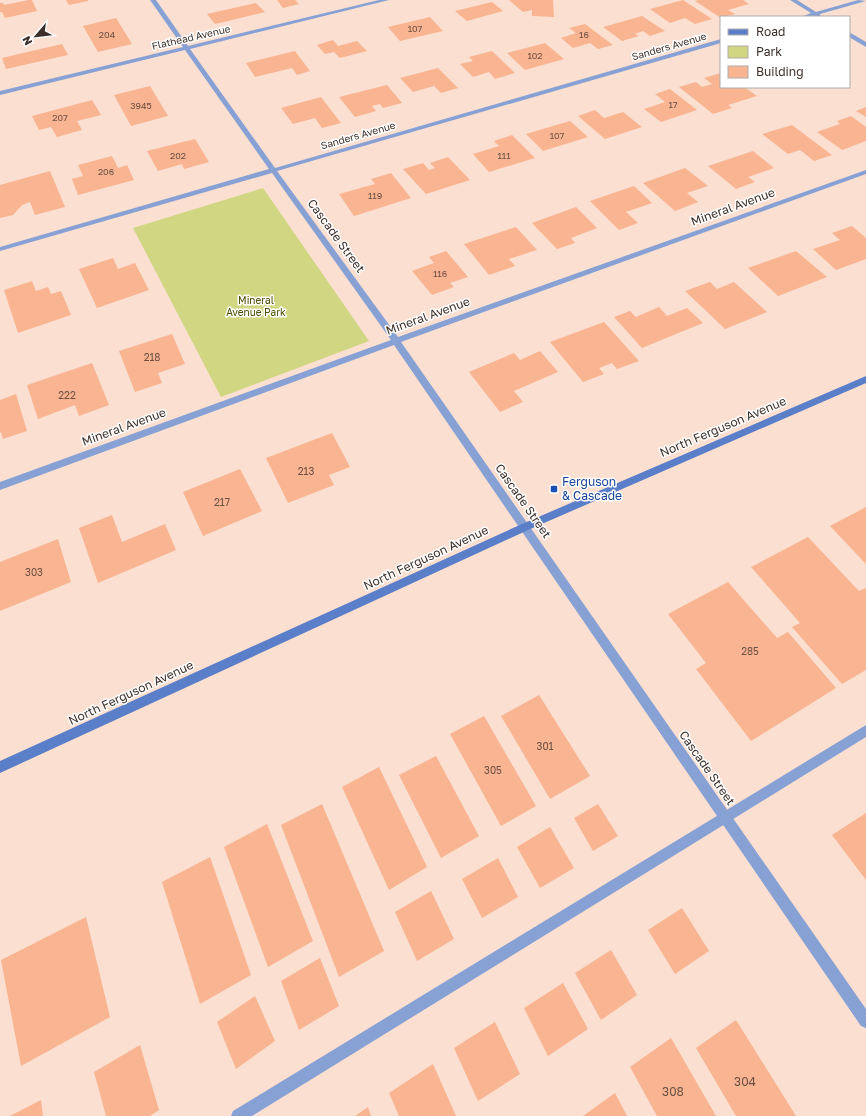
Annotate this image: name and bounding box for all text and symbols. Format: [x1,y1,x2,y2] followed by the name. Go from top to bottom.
[16,16,56,56] north arrow
[720,16,850,88] legend
[151,22,232,52] street label: Flathead Avenue
[408,23,423,34] house number: 107
[756,24,785,39] text: Road
[99,29,116,40] house number: 204
[579,29,589,40] house number: 16
[630,30,708,62] street label: Sanders Avenue
[19,34,34,48] text: N
[756,44,782,59] text: Park
[527,50,543,61] house number: 102
[756,64,804,79] text: Building
[668,99,678,110] house number: 17
[130,100,152,111] house number: 3945
[52,112,68,123] house number: 207
[319,119,397,151] street label: Sanders Avenue
[550,130,565,141] house number: 107
[170,150,186,161] house number: 202
[497,150,511,161] house number: 111
[98,166,114,177] house number: 206
[689,184,777,229] street label: Mineral Avenue
[368,190,382,201] house number: 119
[305,196,368,276] street label: Cascade Street
[433,268,447,279] house number: 116
[384,293,472,338] street label: Mineral Avenue
[226,294,286,318] park label: Mineral Avenue Park
[144,351,160,363] house number: 218
[58,389,76,401] house number: 222
[657,393,788,460] street label: North Ferguson Avenue
[80,404,168,449] street label: Mineral Avenue
[492,461,555,541] street label: Cascade Street
[298,465,314,477] house number: 213
[562,474,622,503] place label: Ferguson & Cascade
[549,484,559,494] marker: Ferguson & Cascade
[214,496,230,508] house number: 217
[361,522,491,593] street label: North Ferguson Avenue
[25,566,43,578] house number: 303
[741,645,759,657] house number: 285
[66,657,196,728] street label: North Ferguson Avenue
[676,728,739,808] street label: Cascade Street
[537,740,554,752] house number: 301
[484,764,502,776] house number: 305
[734,1074,756,1089] house number: 304
[662,1084,684,1099] house number: 308

